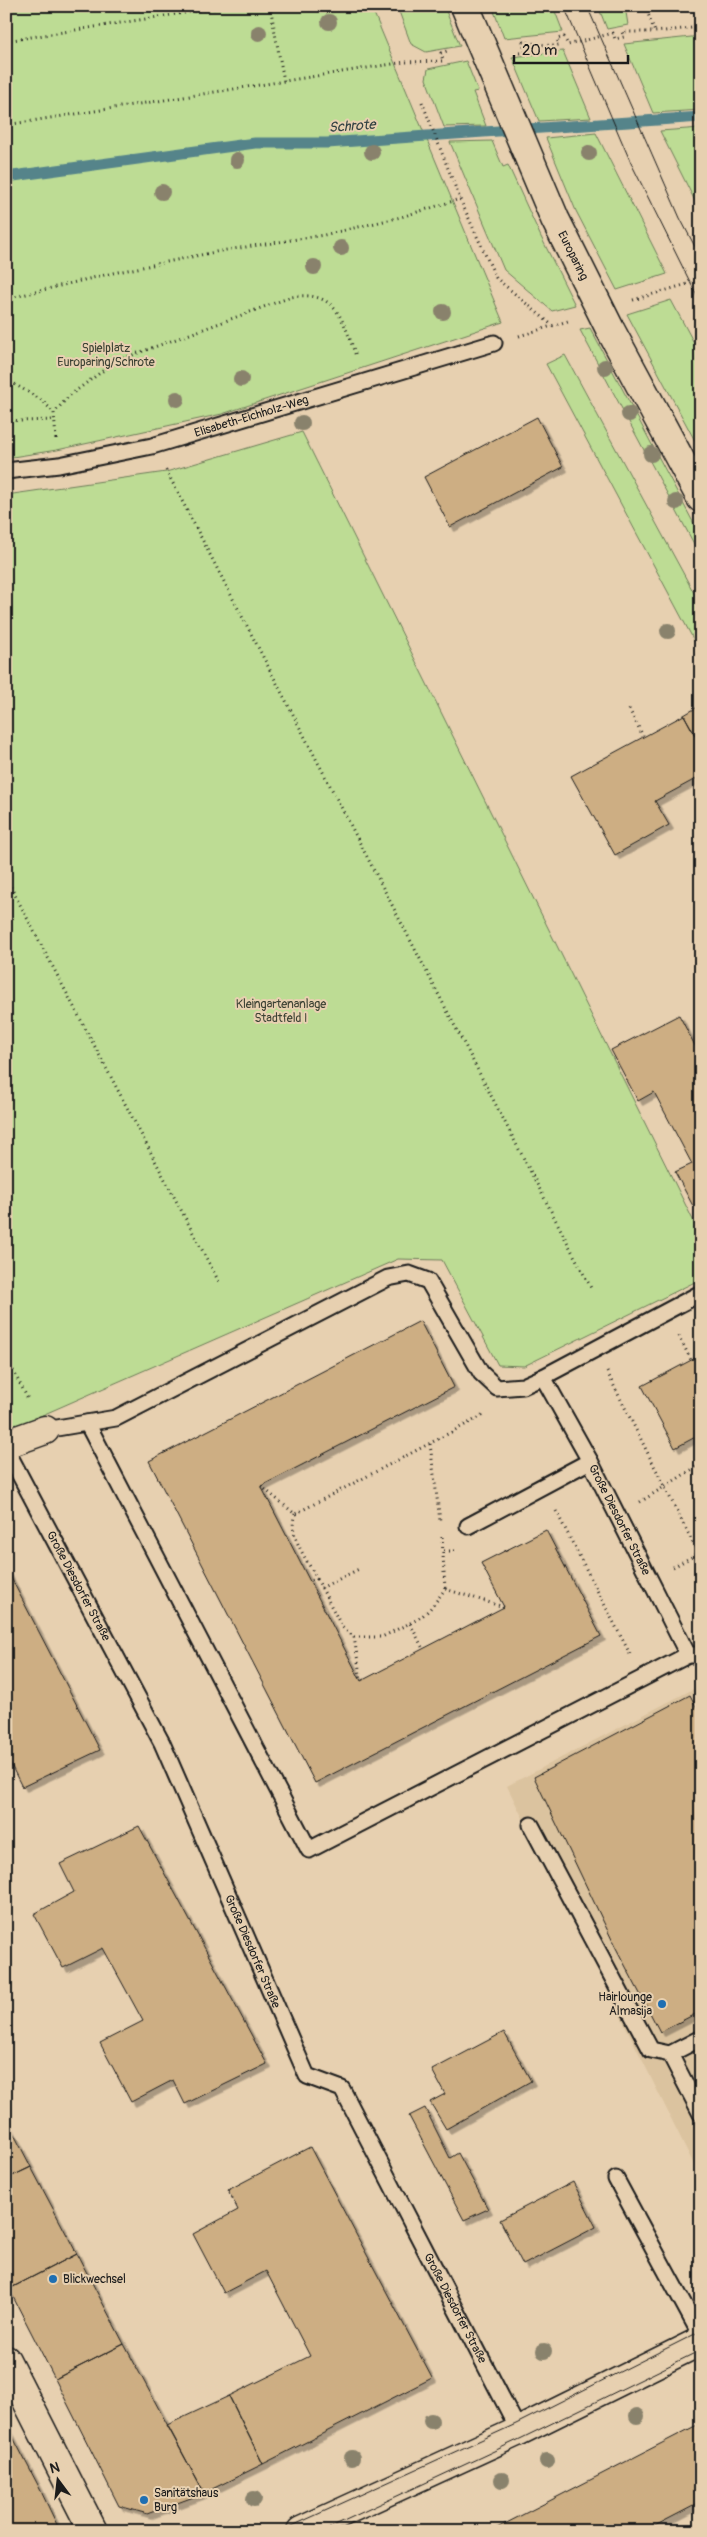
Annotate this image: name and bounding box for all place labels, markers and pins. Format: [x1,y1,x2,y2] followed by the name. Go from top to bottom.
[598,1990,652,2019] place label: Hairlounge Almasija
[656,1998,668,2010] marker: Hairlounge Almasija
[63,2272,126,2287] place label: Blickwechsel
[47,2273,59,2285] marker: Blickwechsel
[154,2486,219,2515] place label: Sanitätshaus Burg
[138,2494,150,2506] marker: Sanitätshaus Burg

